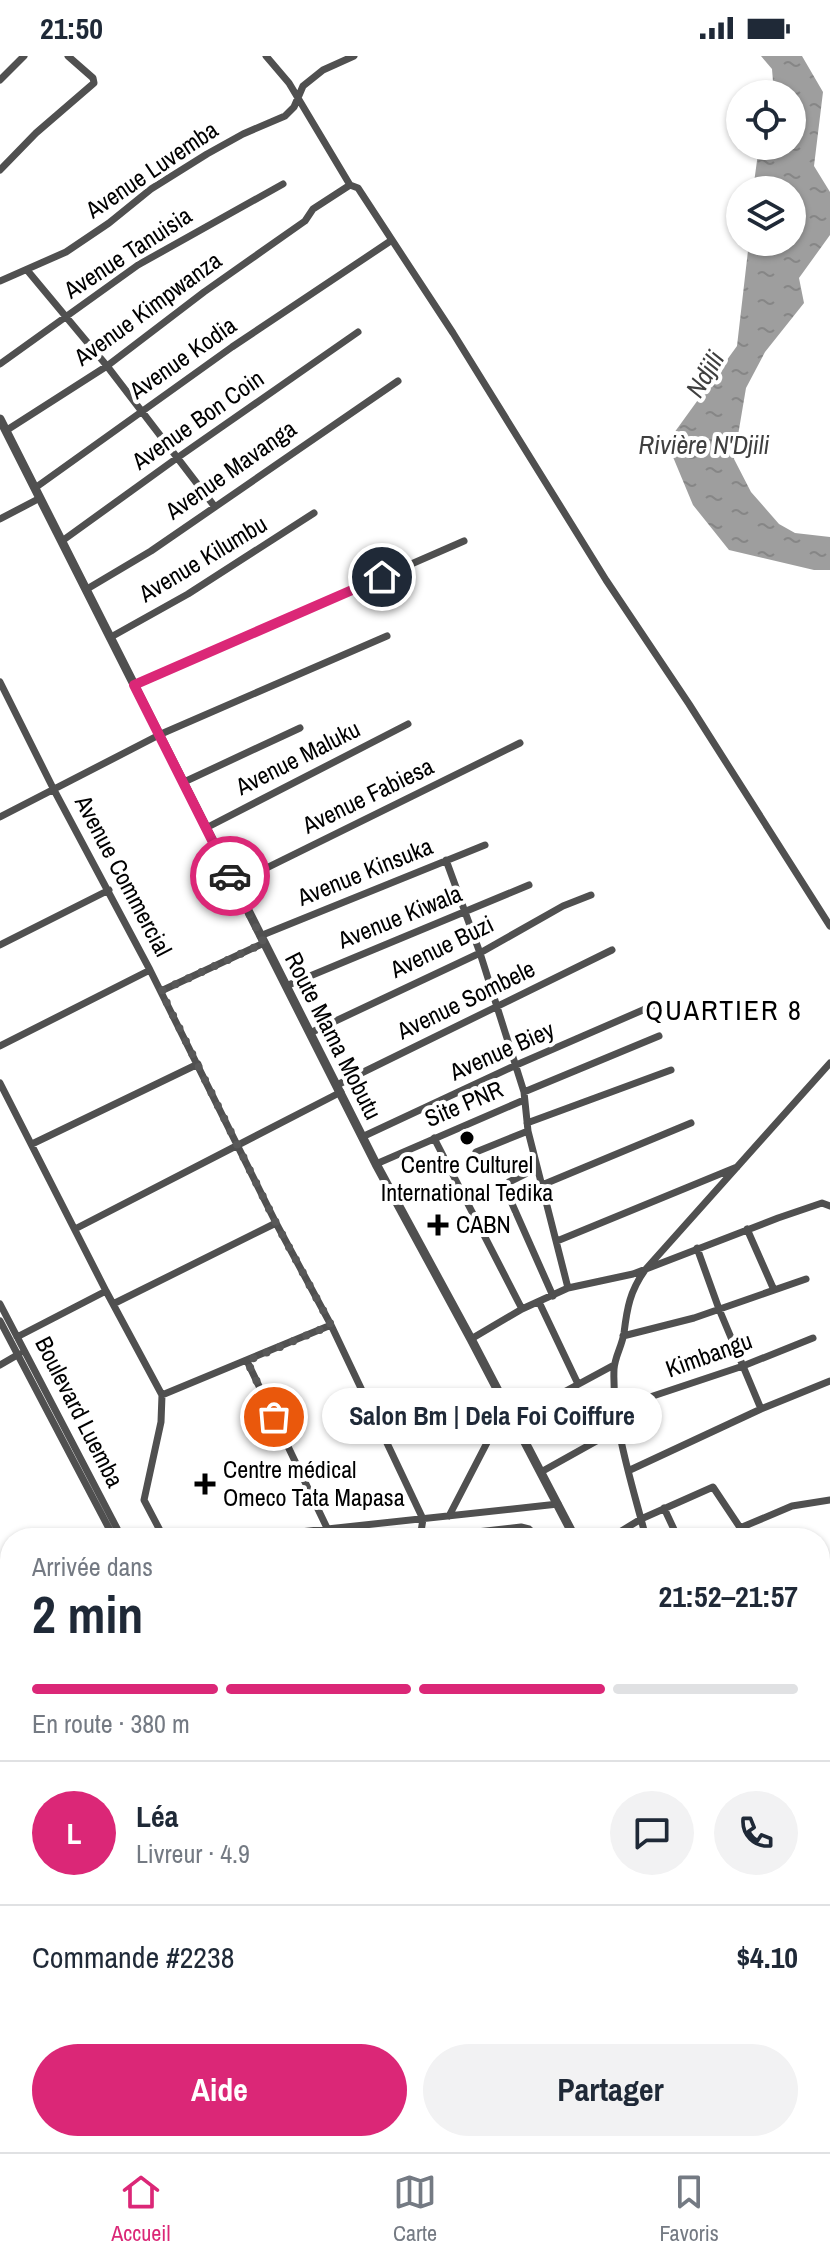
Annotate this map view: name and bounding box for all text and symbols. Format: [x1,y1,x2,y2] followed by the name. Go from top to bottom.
[40,8,103,48] text: 21:50
[726,80,806,256] map controls
[726,80,806,160] button: locate
[78,113,224,226] street label: Avenue Luvemba
[726,176,806,256] button: layers
[57,199,198,306] street label: Avenue Tanuisia
[67,244,228,373] street label: Avenue Kimpwanza
[122,309,242,406] street label: Avenue Kodia
[677,344,732,404] water label: Ndjili
[124,362,270,477] street label: Avenue Bon Coin
[158,412,302,527] street label: Avenue Mavanga
[639,427,769,462] water label: Rivière N'Djili
[132,507,272,609] street label: Avenue Kilumbu
[348,543,416,611] pin
[360,555,404,599] icon: home
[229,712,365,803] street label: Avenue Maluku
[296,750,438,841] street label: Avenue Fabiesa
[68,789,180,962] street label: Avenue Commercial
[291,829,437,913] street label: Avenue Kinsuka
[190,836,270,916] courier
[208,854,252,898] icon: car
[332,877,466,956] street label: Avenue Kiwala
[384,907,499,985] street label: Avenue Buzi
[278,946,390,1125] street label: Route Mama Mobutu
[390,952,540,1047] street label: Avenue Sombele
[645,991,803,1029] district label: QUARTIER 8
[443,1013,559,1088] street label: Avenue Biey
[420,1072,508,1134] street label: Site PNR
[458,1129,476,1147] marker: Centre Culturel International Tedika
[381,1148,553,1208] place label: Centre Culturel International Tedika
[456,1208,511,1240] place label: CABN
[427,1214,449,1236] marker: CABN
[661,1324,756,1384] street label: Kimbangu
[28,1331,132,1492] street label: Boulevard Luemba
[240,1383,308,1451] pin
[322,1389,662,1445] callout: Salon Bm | Dela Foi Coiffure
[252,1395,296,1439] icon: bag
[349,1398,635,1433] text: Salon Bm | Dela Foi Coiffure
[223,1453,405,1513] place label: Centre médical Omeco Tata Mapasa
[194,1473,216,1495] marker: Centre médical Omeco Tata Mapasa
[32,1549,153,1584] text: Arrivée dans
[659,1576,798,1616] text: 21:52–21:57
[32,1579,143,1649] text: 2 min
[32,1706,190,1741] text: En route · 380 m
[610,1791,694,1875] button: chat
[714,1791,798,1875] button: phone
[136,1796,178,1836] text: Léa
[66,1813,82,1853] text: L
[136,1836,250,1871] text: Livreur · 4.9
[32,1937,234,1977] text: Commande #2238
[736,1937,798,1977] text: $4.10
[32,2044,407,2136] button: Aide
[423,2044,798,2136] button: Partager
[111,2170,170,2248] tab: Accueil
[393,2170,437,2248] tab: Carte
[659,2170,719,2248] tab: Favoris

